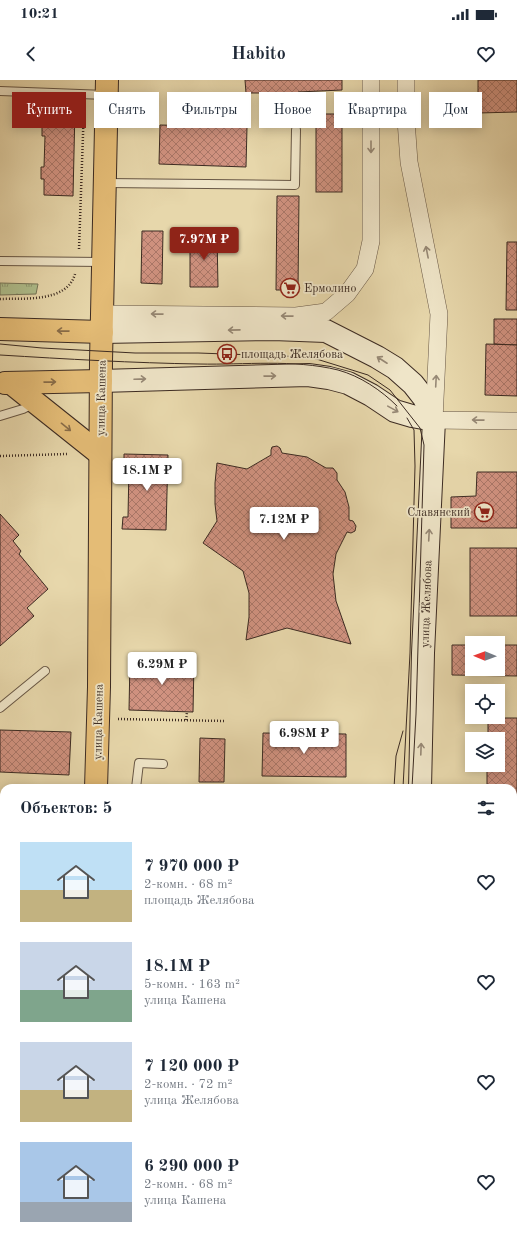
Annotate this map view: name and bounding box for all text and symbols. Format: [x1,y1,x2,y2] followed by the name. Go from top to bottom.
[20,7,59,22] text: 10:21
[20,43,42,65] icon: back
[475,43,497,65] icon: heart
[231,45,286,63] text: Habito
[12,92,86,128] chip: Купить
[94,92,159,128] chip: Снять
[167,92,251,128] chip: Фильтры
[259,92,326,128] chip: Новое
[334,92,421,128] chip: Квартира
[429,92,482,128] chip: Дом
[367,140,375,153] one-way arrow
[167,227,241,261] pin: 7.97M ₽
[179,233,229,246] text: 7.97M ₽
[423,246,431,259] one-way arrow
[279,277,301,299] supermarket icon: Ермолино
[304,283,356,295] place label: Ермолино
[151,310,164,318] one-way arrow
[281,312,294,320] one-way arrow
[228,326,241,333] one-way arrow
[57,327,70,335] one-way arrow
[216,343,238,365] bus stop icon: площадь Желябова
[241,349,343,361] place label: площадь Желябова
[376,355,388,363] one-way arrow
[95,360,109,436] street label: улица Кашена
[263,372,276,380] one-way arrow
[432,375,439,388] one-way arrow
[133,376,146,383] one-way arrow
[43,378,56,386] one-way arrow
[386,405,398,413] one-way arrow
[472,416,485,424] one-way arrow
[61,422,72,431] one-way arrow
[110,458,184,492] pin: 18.1M ₽
[122,464,172,477] text: 18.1M ₽
[473,501,495,523] supermarket icon: Славянский
[247,507,321,541] pin: 7.12M ₽
[407,507,470,519] place label: Славянский
[259,513,309,526] text: 7.12M ₽
[425,529,432,542] one-way arrow
[419,560,435,648] street label: улица Желябова
[465,636,505,676] north arrow
[465,636,505,772] map controls
[125,652,199,686] pin: 6.29M ₽
[137,658,187,671] text: 6.29M ₽
[92,684,106,760] street label: улица Кашена
[465,684,505,724] button: locate
[267,721,341,755] pin: 6.98M ₽
[279,727,329,740] text: 6.98M ₽
[465,732,505,772] button: layers
[417,743,425,756] one-way arrow
[475,797,497,819] icon: filters
[20,800,112,817] text: Объектов: 5
[52,858,100,906] icon: home
[144,858,239,875] text: 7 970 000 ₽
[475,871,497,893] icon: heart
[144,878,232,891] text: 2-комн. · 68 m²
[144,894,254,907] text: площадь Желябова
[52,958,100,1006] icon: home
[144,958,210,975] text: 18.1M ₽
[475,971,497,993] icon: heart
[144,978,240,991] text: 5-комн. · 163 m²
[144,994,226,1007] text: улица Кашена
[52,1058,100,1106] icon: home
[144,1058,239,1075] text: 7 120 000 ₽
[475,1071,497,1093] icon: heart
[144,1078,232,1091] text: 2-комн. · 72 m²
[144,1094,239,1107] text: улица Желябова
[52,1158,100,1206] icon: home
[144,1158,239,1175] text: 6 290 000 ₽
[475,1171,497,1193] icon: heart
[144,1178,232,1191] text: 2-комн. · 68 m²
[144,1194,226,1207] text: улица Кашена

